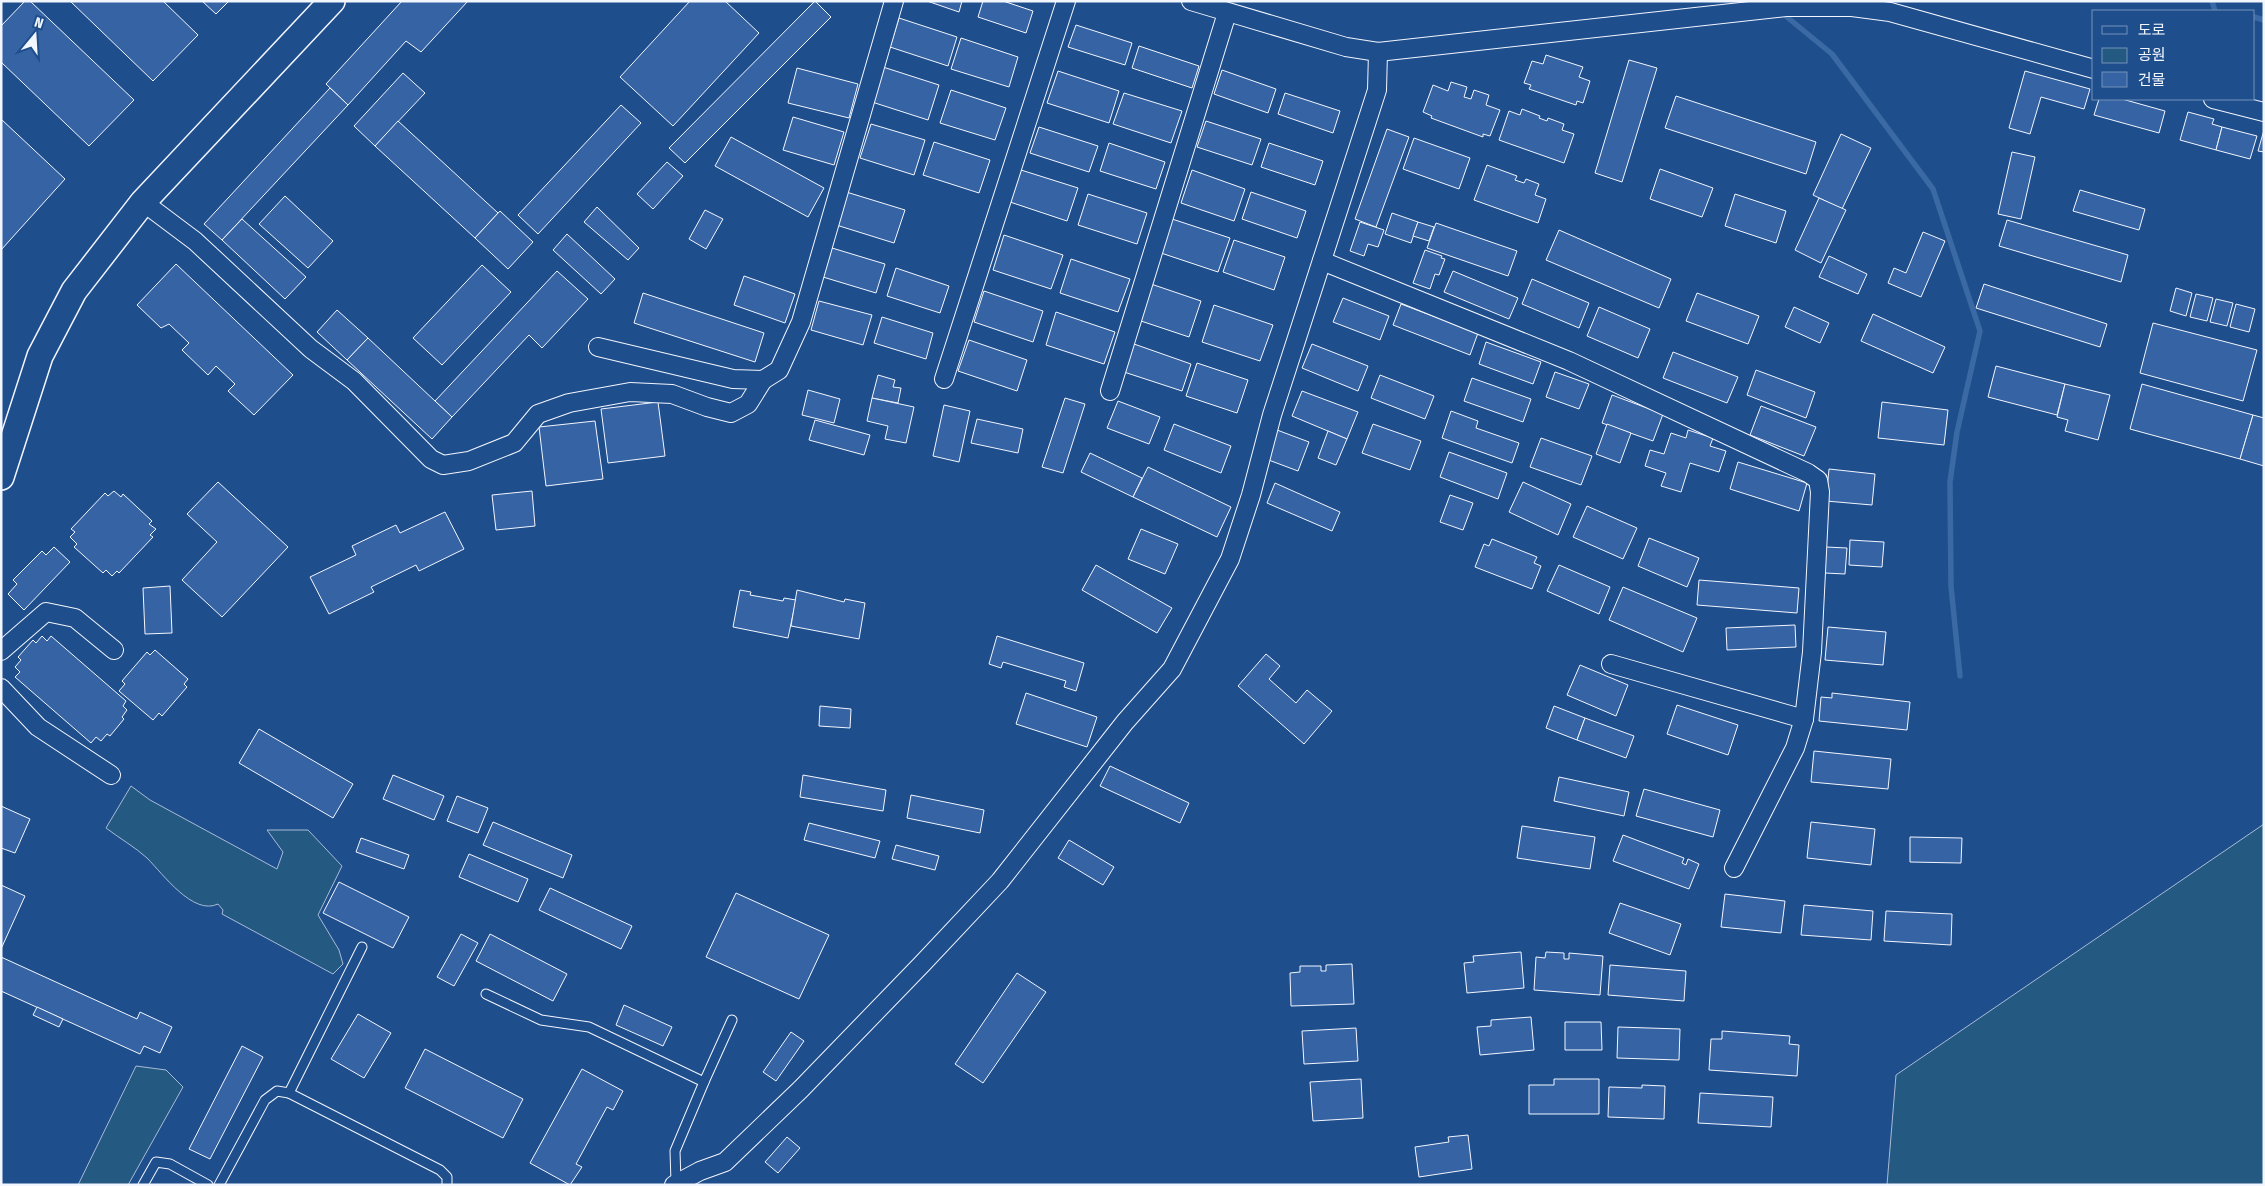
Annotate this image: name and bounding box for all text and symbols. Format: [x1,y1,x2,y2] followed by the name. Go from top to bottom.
[10,10,60,60] north arrow
[2092,10,2255,100] legend
[32,14,45,32] text: N
[2138,21,2166,39] text: 도로
[2138,46,2166,64] text: 공원
[2138,71,2166,89] text: 건물

